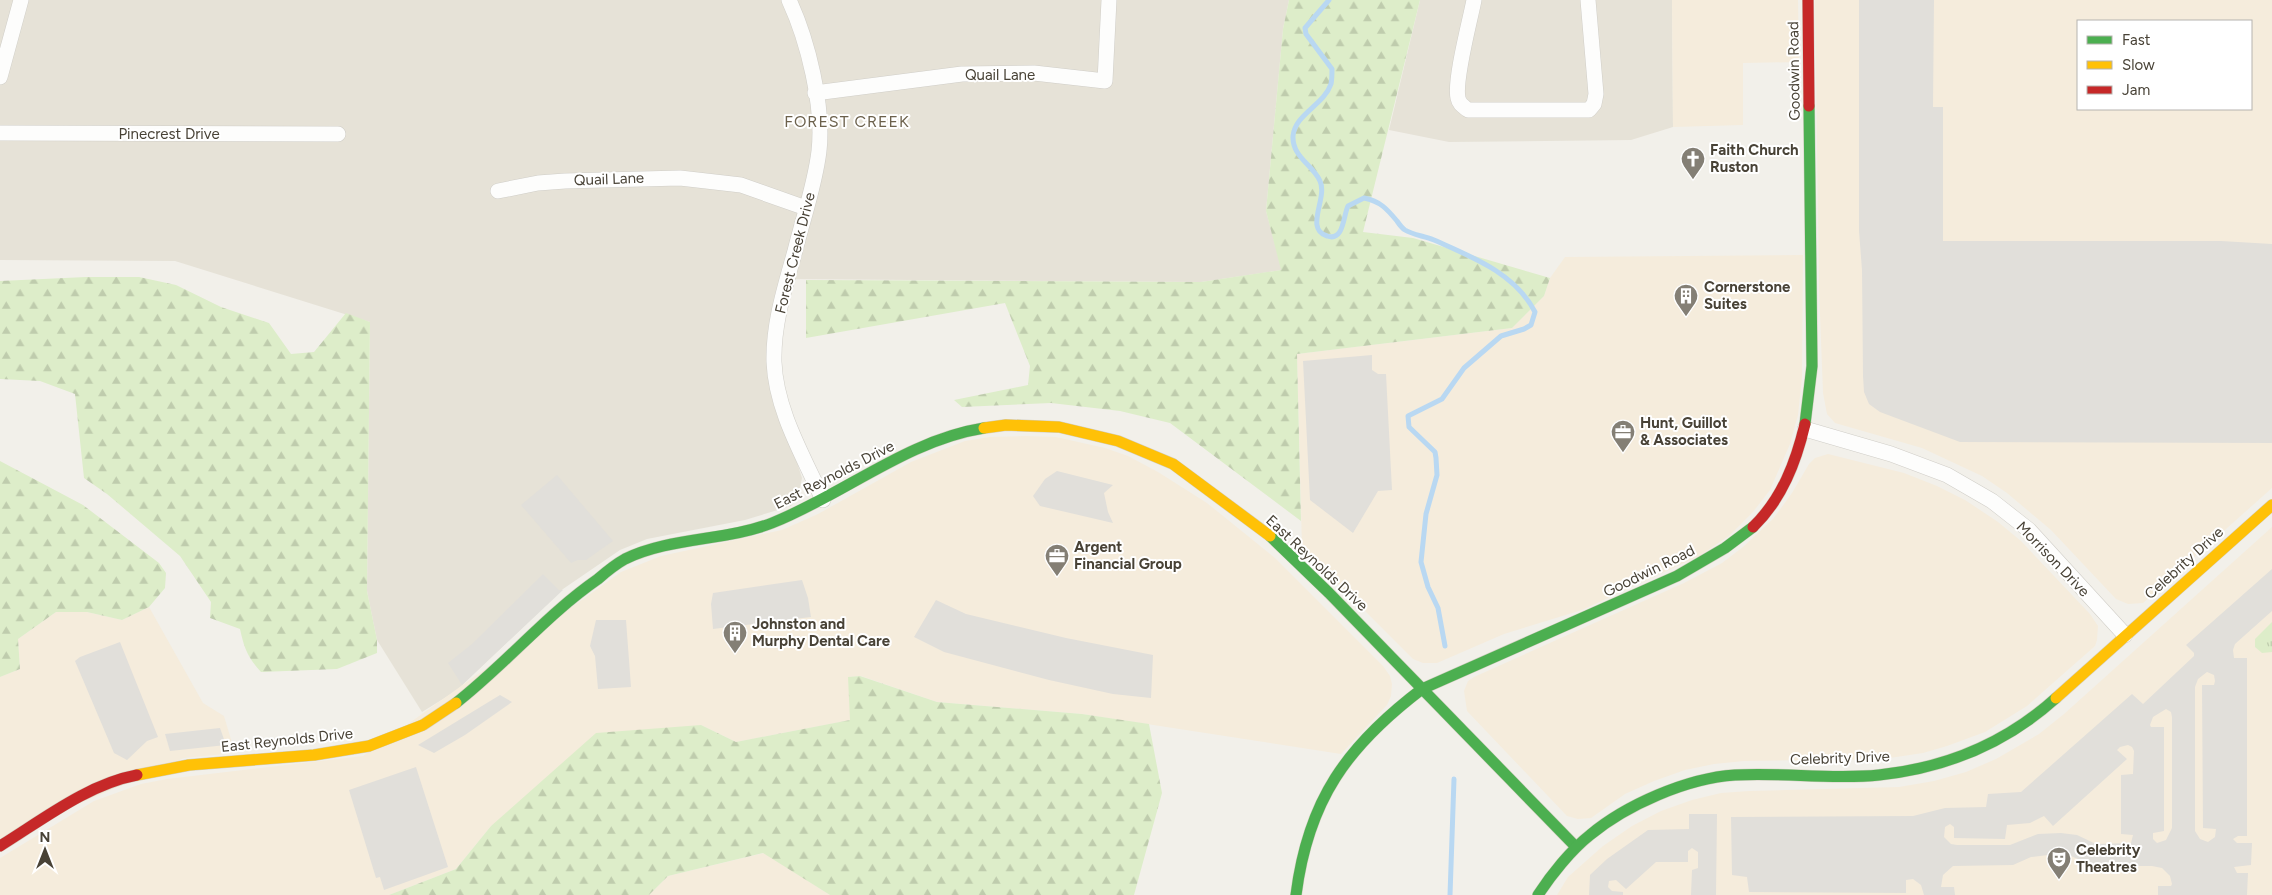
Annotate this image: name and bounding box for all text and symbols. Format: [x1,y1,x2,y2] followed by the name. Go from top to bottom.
[2077,20,2252,110] legend
[1784,21,1804,121] street label: Goodwin Road
[2122,31,2151,49] text: Fast
[2122,56,2155,74] text: Slow
[965,66,1035,84] street label: Quail Lane
[2122,81,2150,99] text: Jam
[784,112,910,131] district label: FOREST CREEK
[118,125,220,143] street label: Pinecrest Drive
[1710,141,1799,176] place label: Faith Church Ruston
[1680,146,1706,180] church icon: Faith Church Ruston
[574,169,644,189] street label: Quail Lane
[771,191,819,315] street label: Forest Creek Drive
[1704,278,1791,313] place label: Cornerstone Suites
[1673,283,1699,317] building icon: Cornerstone Suites
[1640,414,1728,449] place label: Hunt, Guillot & Associates
[1610,419,1636,453] office icon: Hunt, Guillot & Associates
[771,437,897,513] street label: East Reynolds Drive
[1262,511,1372,615] street label: East Reynolds Drive
[2013,518,2093,600] street label: Morrison Drive
[2141,523,2227,603] street label: Celebrity Drive
[1074,538,1182,573] place label: Argent Financial Group
[1600,541,1698,601] street label: Goodwin Road
[1044,543,1070,577] office icon: Argent Financial Group
[752,615,891,650] place label: Johnston and Murphy Dental Care
[722,620,748,654] building icon: Johnston and Murphy Dental Care
[220,724,354,756] street label: East Reynolds Drive
[1790,747,1890,769] street label: Celebrity Drive
[20,825,70,875] north arrow
[40,829,50,846] text: N
[2076,841,2141,876] place label: Celebrity Theatres
[2046,846,2072,880] theatre icon: Celebrity Theatres

